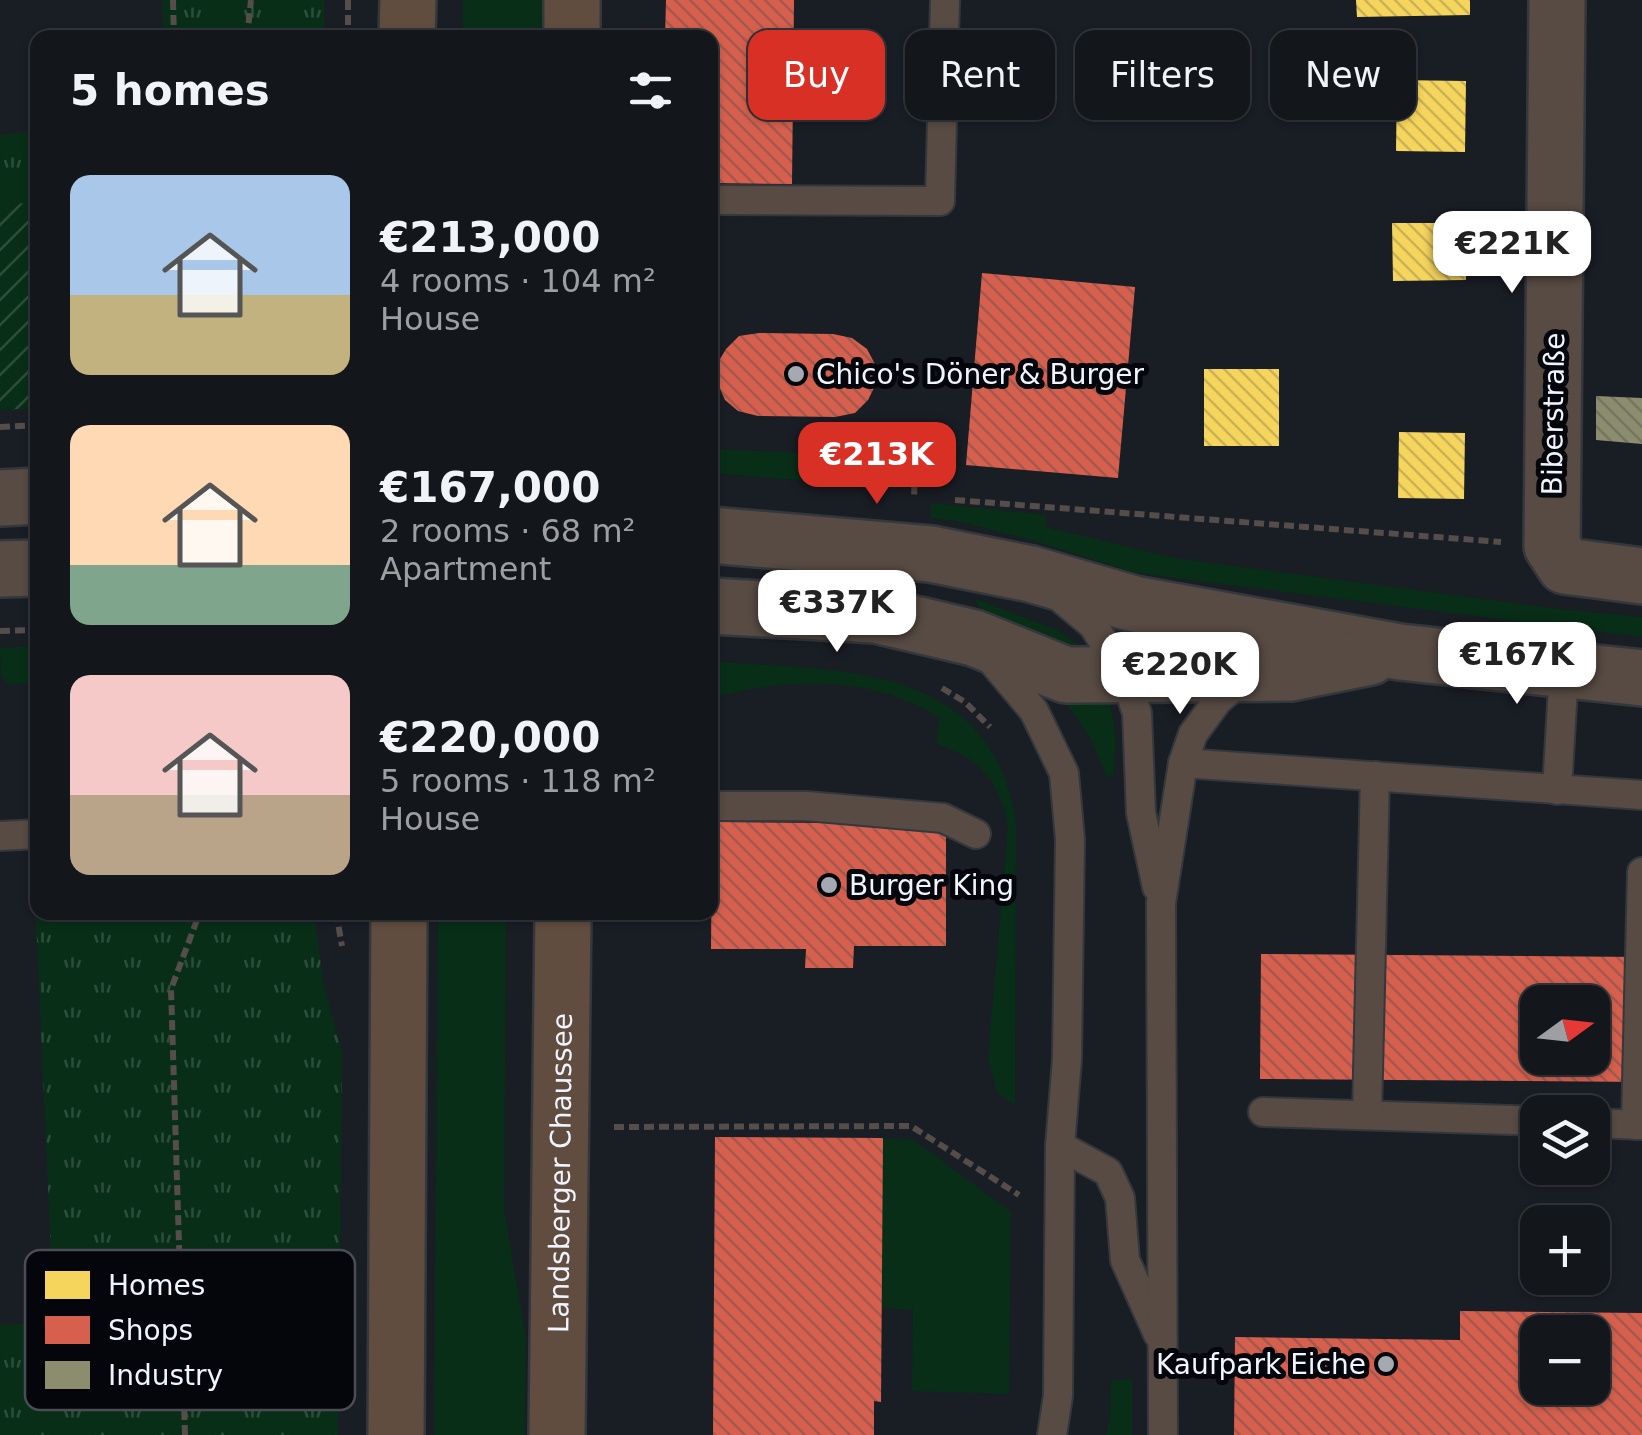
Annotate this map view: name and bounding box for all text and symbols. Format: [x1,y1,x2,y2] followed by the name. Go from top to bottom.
[748,30,885,120] chip: Buy
[905,30,1055,120] chip: Rent
[1075,30,1250,120] chip: Filters
[1270,30,1416,120] chip: New
[623,63,678,118] icon: filters
[70,66,270,115] text: 5 homes
[1442,211,1582,296] pin: €221K
[380,213,601,262] text: €213,000
[150,215,270,335] icon: home
[1455,224,1569,262] text: €221K
[380,262,656,300] text: 4 rooms · 104 m²
[380,300,480,338] text: House
[1536,332,1571,496] street label: Biberstraße
[816,358,1145,391] place label: Chico's Döner & Burger
[785,363,807,385] marker: Chico's Döner & Burger
[807,422,947,507] pin: €213K
[820,435,934,473] text: €213K
[380,463,601,512] text: €167,000
[150,465,270,585] icon: home
[380,512,635,550] text: 2 rooms · 68 m²
[380,550,551,588] text: Apartment
[767,570,907,655] pin: €337K
[780,583,894,621] text: €337K
[1447,622,1587,707] pin: €167K
[1110,632,1250,717] pin: €220K
[1460,635,1574,673] text: €167K
[1123,645,1237,683] text: €220K
[380,713,601,762] text: €220,000
[150,715,270,835] icon: home
[380,762,656,800] text: 5 rooms · 118 m²
[380,800,480,838] text: House
[849,869,1014,902] place label: Burger King
[818,874,840,896] marker: Burger King
[1520,985,1610,1075] north arrow
[1520,985,1610,1405] map controls
[542,1013,579,1333] street label: Landsberger Chaussee
[1520,1095,1610,1185] button: layers
[1520,1205,1610,1295] button: +
[25,1250,355,1410] legend
[108,1269,205,1302] text: Homes
[108,1314,193,1347] text: Shops
[1520,1315,1610,1405] button: −
[1156,1348,1366,1381] place label: Kaufpark Eiche
[1375,1353,1397,1375] marker: Kaufpark Eiche
[108,1359,223,1392] text: Industry

